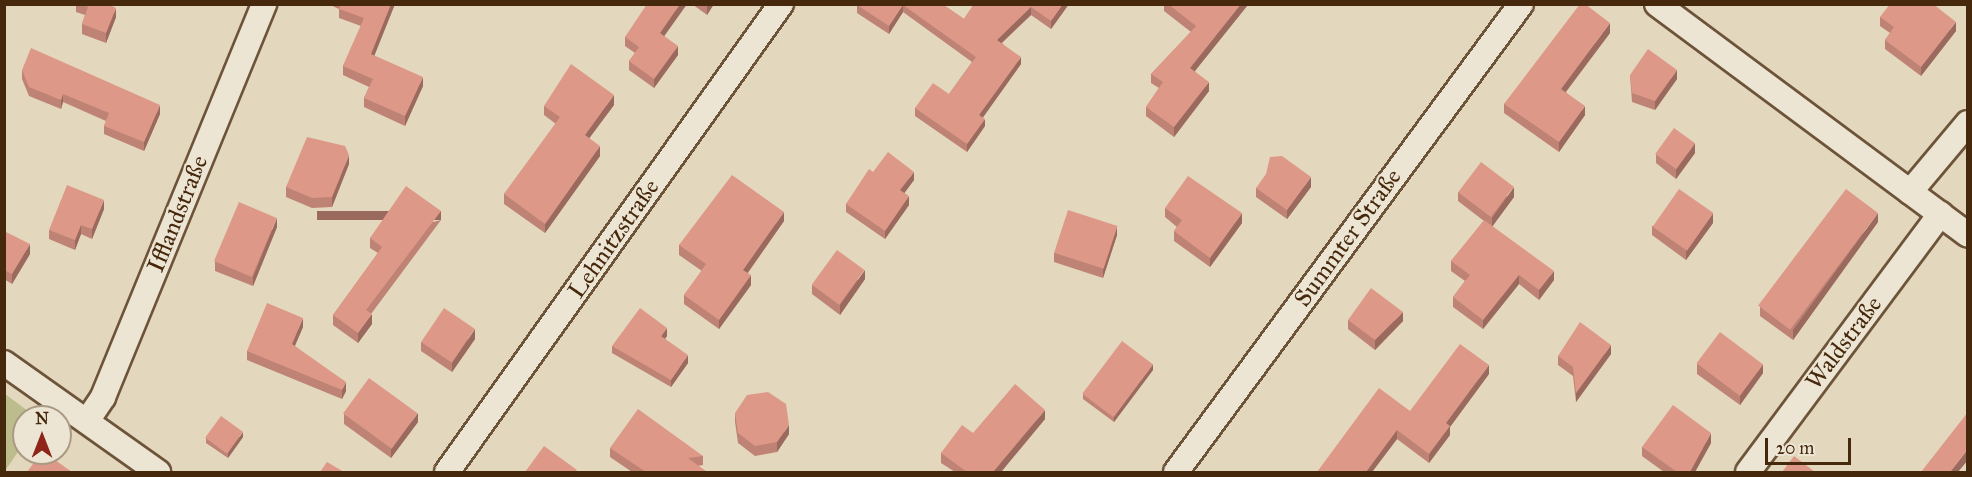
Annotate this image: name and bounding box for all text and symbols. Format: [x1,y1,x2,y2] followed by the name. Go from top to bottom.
[142,151,214,277] street label: Ifflandstraße
[1288,163,1408,313] street label: Summter Straße
[562,174,666,304] street label: Lehnitzstraße
[1800,291,1888,395] street label: Waldstraße
[12,405,72,465] north arrow
[35,409,49,428] text: N
[1768,426,1854,464] scale bar
[1776,437,1814,459] text: 20 m

